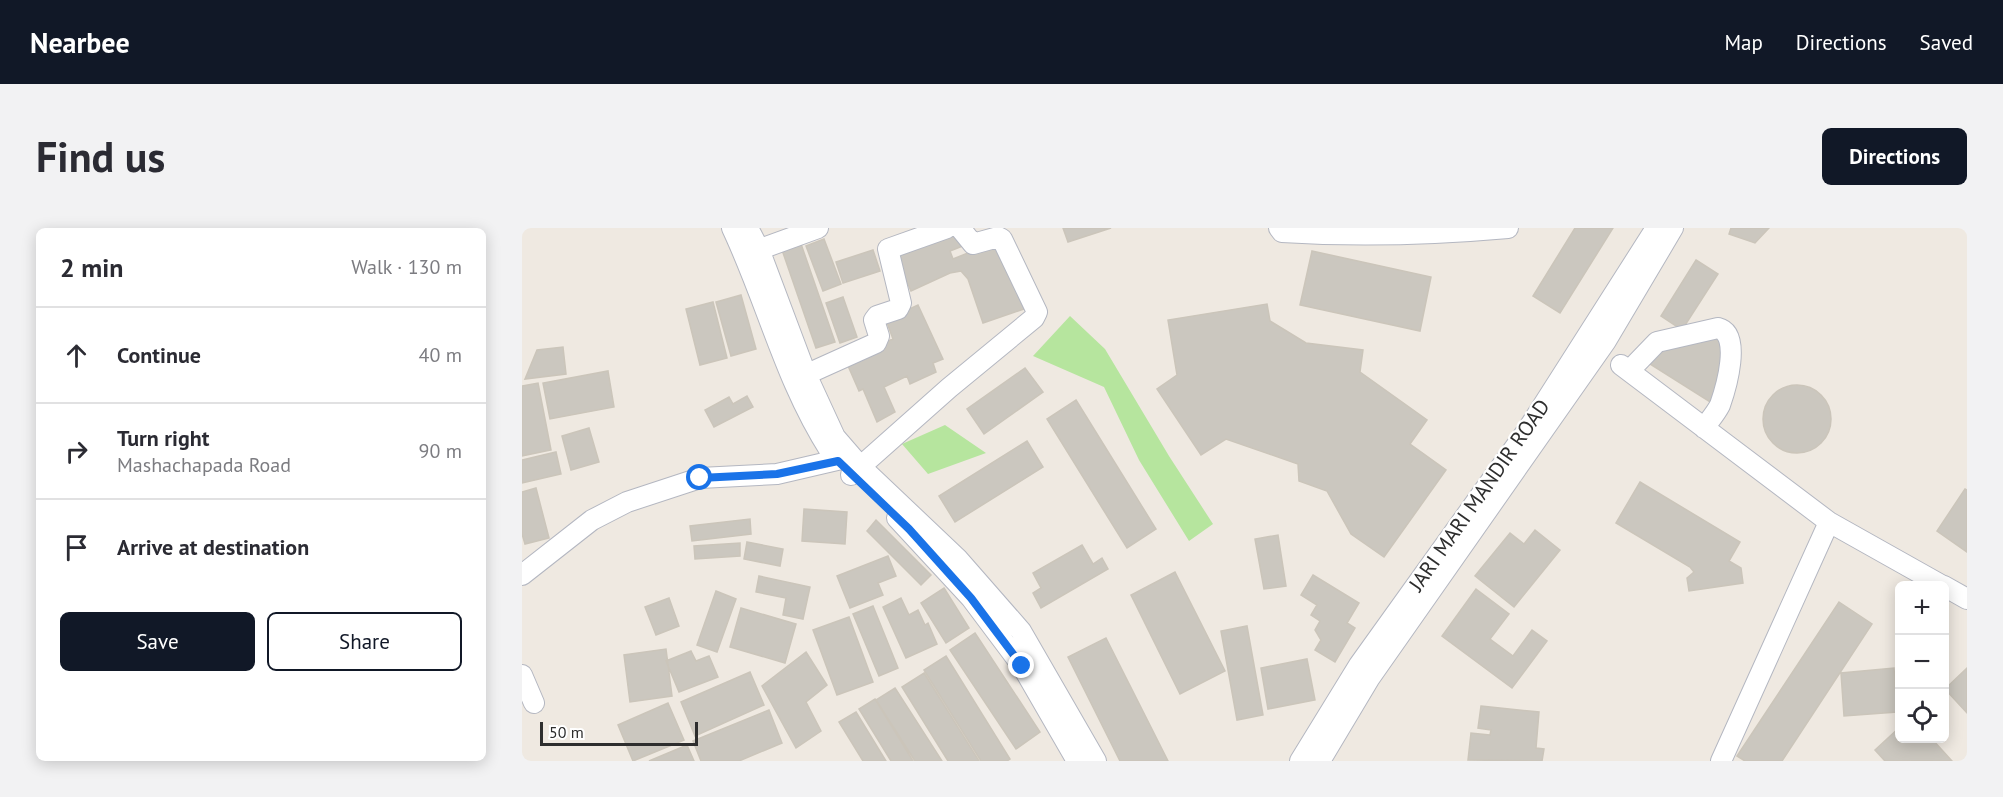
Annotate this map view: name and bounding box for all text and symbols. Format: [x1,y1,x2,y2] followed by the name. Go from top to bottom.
[30,24,130,61] text: Nearbee
[1724,29,1763,56] text: Map
[1796,29,1887,56] text: Directions
[1920,29,1973,56] text: Saved
[1822,128,1967,185] button: Directions
[36,129,165,184] text: Find us
[60,251,123,284] text: 2 min
[351,254,462,280] text: Walk · 130 m
[60,339,93,372] icon: ahead
[117,341,201,369] text: Continue
[419,342,462,368] text: 40 m
[1402,394,1555,597] street label: JARI MARI MANDIR ROAD
[117,424,209,452] text: Turn right
[60,435,93,468] icon: right
[419,438,462,464] text: 90 m
[117,452,291,478] text: Mashachapada Road
[686,464,712,490] route start
[60,531,93,564] icon: arrive
[117,533,309,561] text: Arrive at destination
[1895,581,1949,743] map controls
[1895,581,1949,635] button: +
[60,612,255,671] button: Save
[267,612,462,671] button: Share
[1895,635,1949,689] button: −
[1008,652,1034,678] route end
[1895,689,1949,743] button: locate
[540,719,698,746] scale bar
[549,722,584,742] text: 50 m

